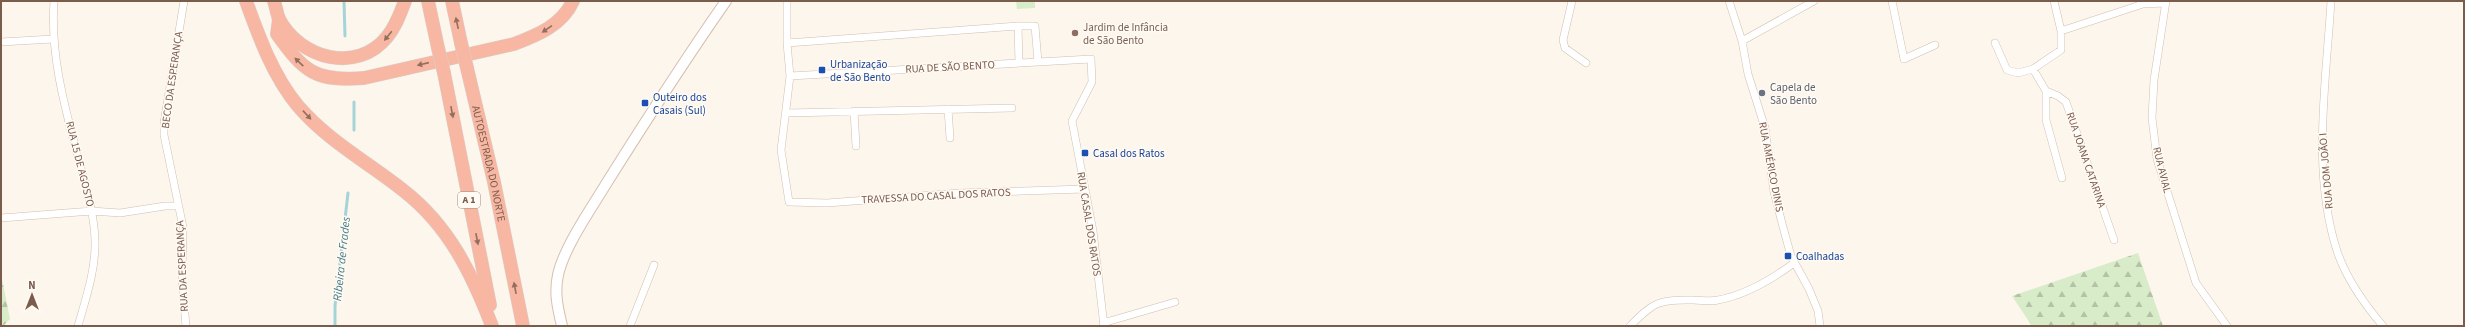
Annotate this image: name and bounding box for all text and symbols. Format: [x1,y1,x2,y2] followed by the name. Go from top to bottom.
[453,17,459,30] one-way arrow
[1083,20,1168,48] place label: Jardim de Infância de São Bento
[542,25,553,33] one-way arrow
[1070,28,1080,38] marker: Jardim de Infância de São Bento
[383,30,392,41] one-way arrow
[158,31,186,129] street label: BECO DA ESPERANÇA
[294,57,304,67] one-way arrow
[830,57,891,85] place label: Urbanização de São Bento
[905,57,995,77] street label: RUA DE SÃO BENTO
[417,62,429,68] one-way arrow
[817,65,827,75] marker: Urbanização de São Bento
[1770,80,1817,108] place label: Capela de São Bento
[1757,88,1767,98] marker: Capela de São Bento
[653,90,707,118] place label: Outeiro dos Casais (Sul)
[640,98,650,108] marker: Outeiro dos Casais (Sul)
[469,104,509,223] street label: AUTOESTRADA DO NORTE
[449,105,455,118] one-way arrow
[302,110,311,120] one-way arrow
[2063,110,2109,210] street label: RUA JOANA CATARINA
[62,120,98,208] street label: RUA 15 DE AGOSTO
[1755,121,1787,213] street label: RUA AMÉRICO DINIS
[2315,132,2337,210] street label: RUA DOM JOÃO I
[2149,145,2175,195] street label: RUA AVIAL
[1093,146,1165,161] place label: Casal dos Ratos
[1080,148,1090,158] marker: Casal dos Ratos
[1073,171,1105,277] street label: RUA CASAL DOS RATOS
[861,185,1011,207] street label: TRAVESSA DO CASAL DOS RATOS
[458,192,480,208] road number: A 1
[329,216,355,302] water label: Ribeira de Frades
[172,220,192,312] street label: RUA DA ESPERANÇA
[475,233,481,245] one-way arrow
[1796,249,1845,264] place label: Coalhadas
[1783,251,1793,261] marker: Coalhadas
[12,275,52,315] north arrow
[28,278,36,293] text: N
[512,282,518,294] one-way arrow

